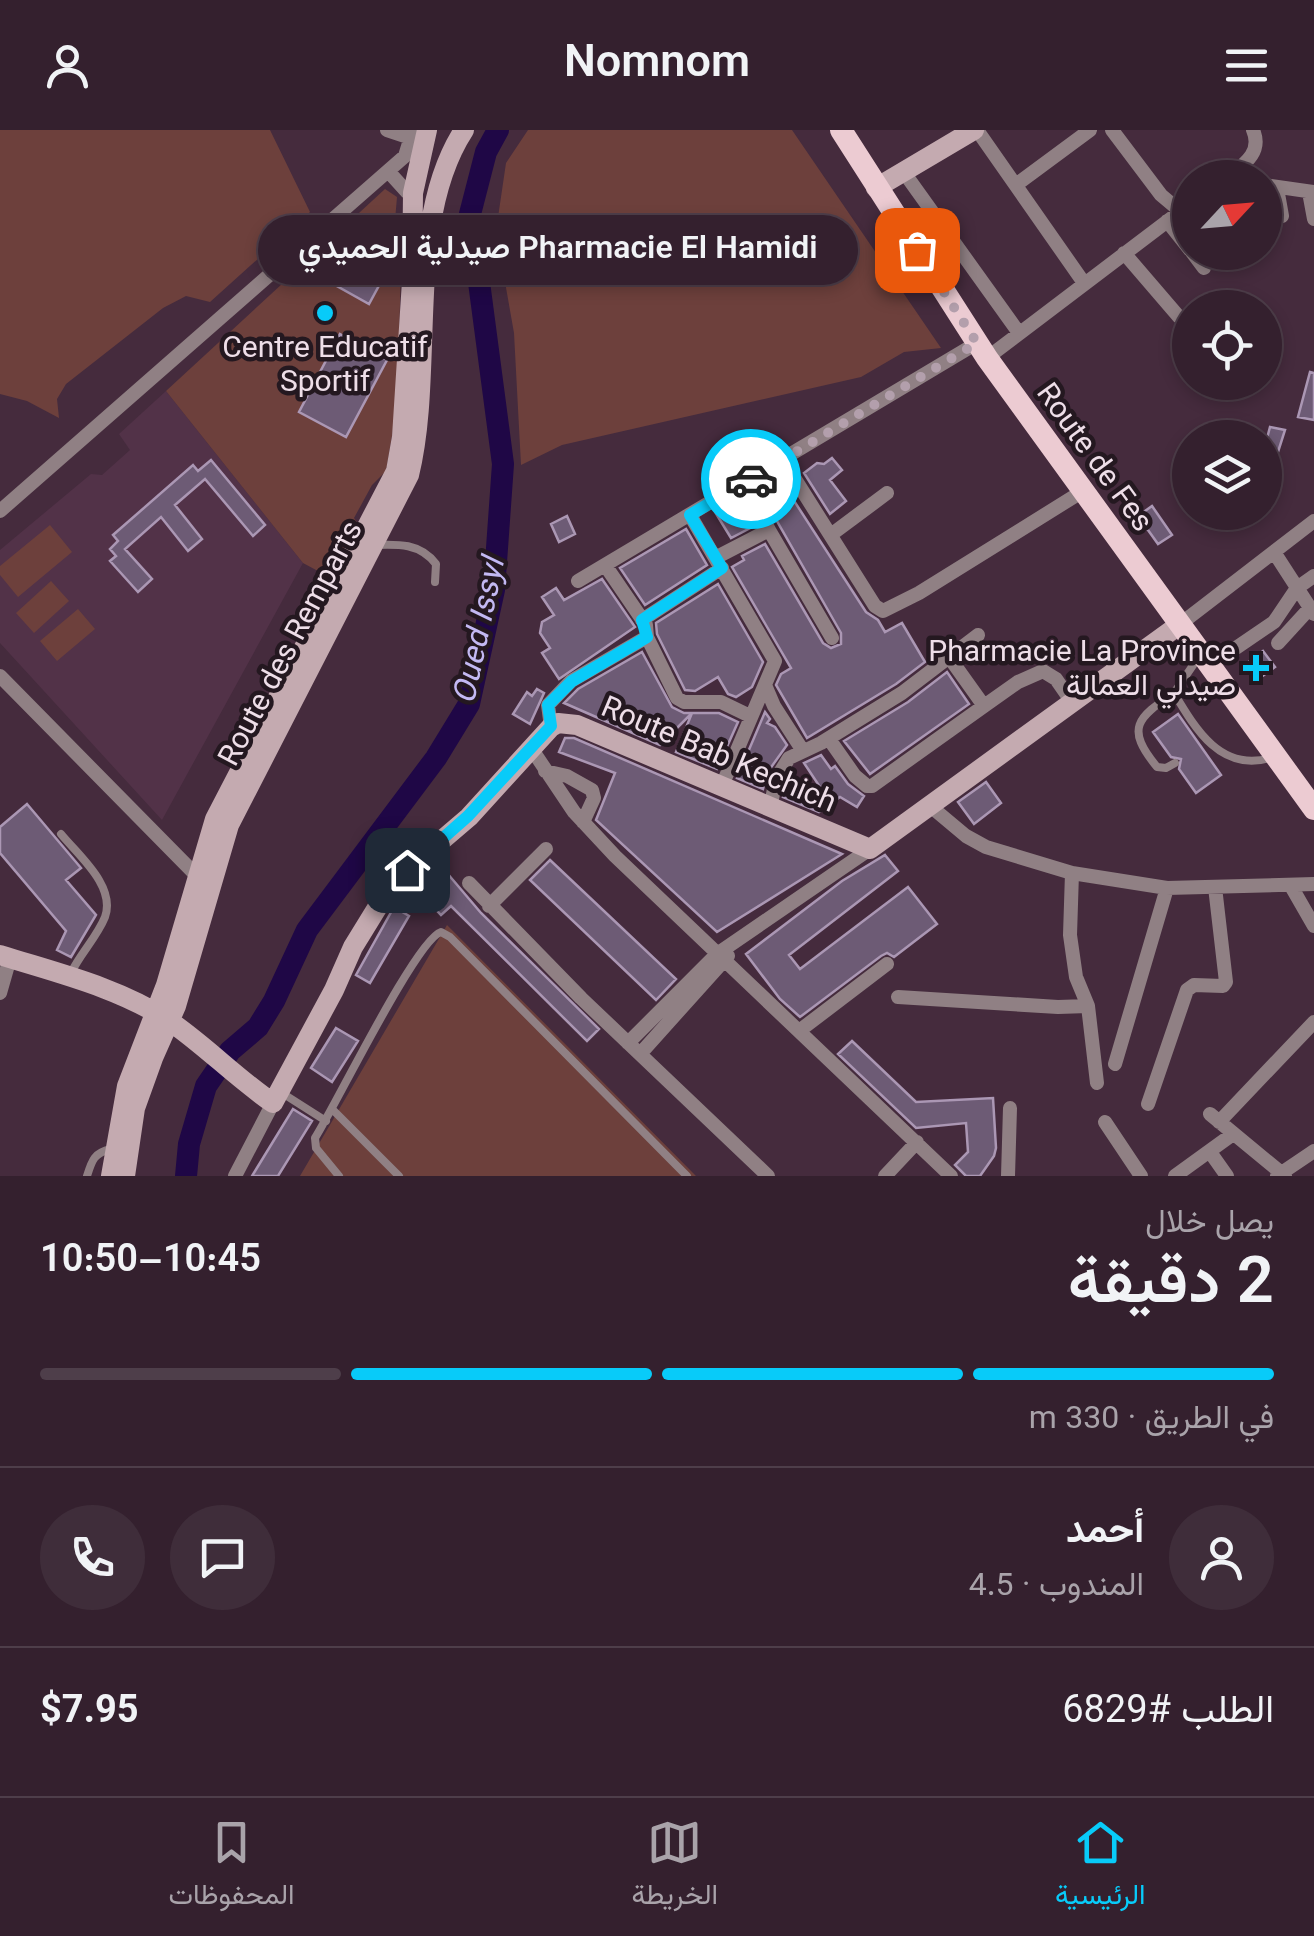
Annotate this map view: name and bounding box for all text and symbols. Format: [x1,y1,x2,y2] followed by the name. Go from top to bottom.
[564,30,750,100] text: Nomnom
[40,38,95,93] icon: person
[1219,38,1274,93] icon: menu
[1172,160,1282,270] north arrow
[1172,160,1282,530] map controls
[875,208,960,293] pin
[257,215,857,285] callout: Pharmacie El Hamidi صيدلية الحميدي
[890,223,945,278] icon: bag
[298,225,818,275] text: Pharmacie El Hamidi صيدلية الحميدي
[1172,290,1282,400] button: locate
[314,302,336,324] marker: Centre Educatif Sportif
[222,326,428,407] place label: Centre Educatif Sportif
[1023,374,1163,543] street label: Route de Fes
[1172,420,1282,530] button: layers
[701,429,801,529] courier
[724,452,779,507] icon: car
[208,513,377,775] street label: Route des Remparts
[441,550,522,709] water label: Oued Issyl
[928,630,1236,711] place label: Pharmacie La Province صيدلي العمالة
[1245,657,1267,679] marker: Pharmacie La Province صيدلي العمالة
[593,685,843,827] street label: Route Bab Kechich
[365,828,450,913] pin
[380,843,435,898] icon: home
[1145,1199,1274,1249] text: يصل خلال
[40,1232,261,1291] text: 10:45–10:50
[1068,1235,1274,1337] text: 2 دقيقة
[1029,1395,1274,1445] text: في الطريق · 330 m
[1066,1503,1144,1562] text: أحمد
[40,1505,145,1610] button: phone
[170,1505,275,1610] button: chat
[1169,1505,1274,1610] button: person
[969,1562,1144,1612] text: المندوب · 4.5
[40,1683,139,1742] text: $7.95
[1062,1683,1274,1742] text: الطلب #6829
[168,1815,295,1919] tab: المحفوظات
[632,1815,718,1919] tab: الخريطة
[1055,1815,1146,1919] tab: الرئيسية

